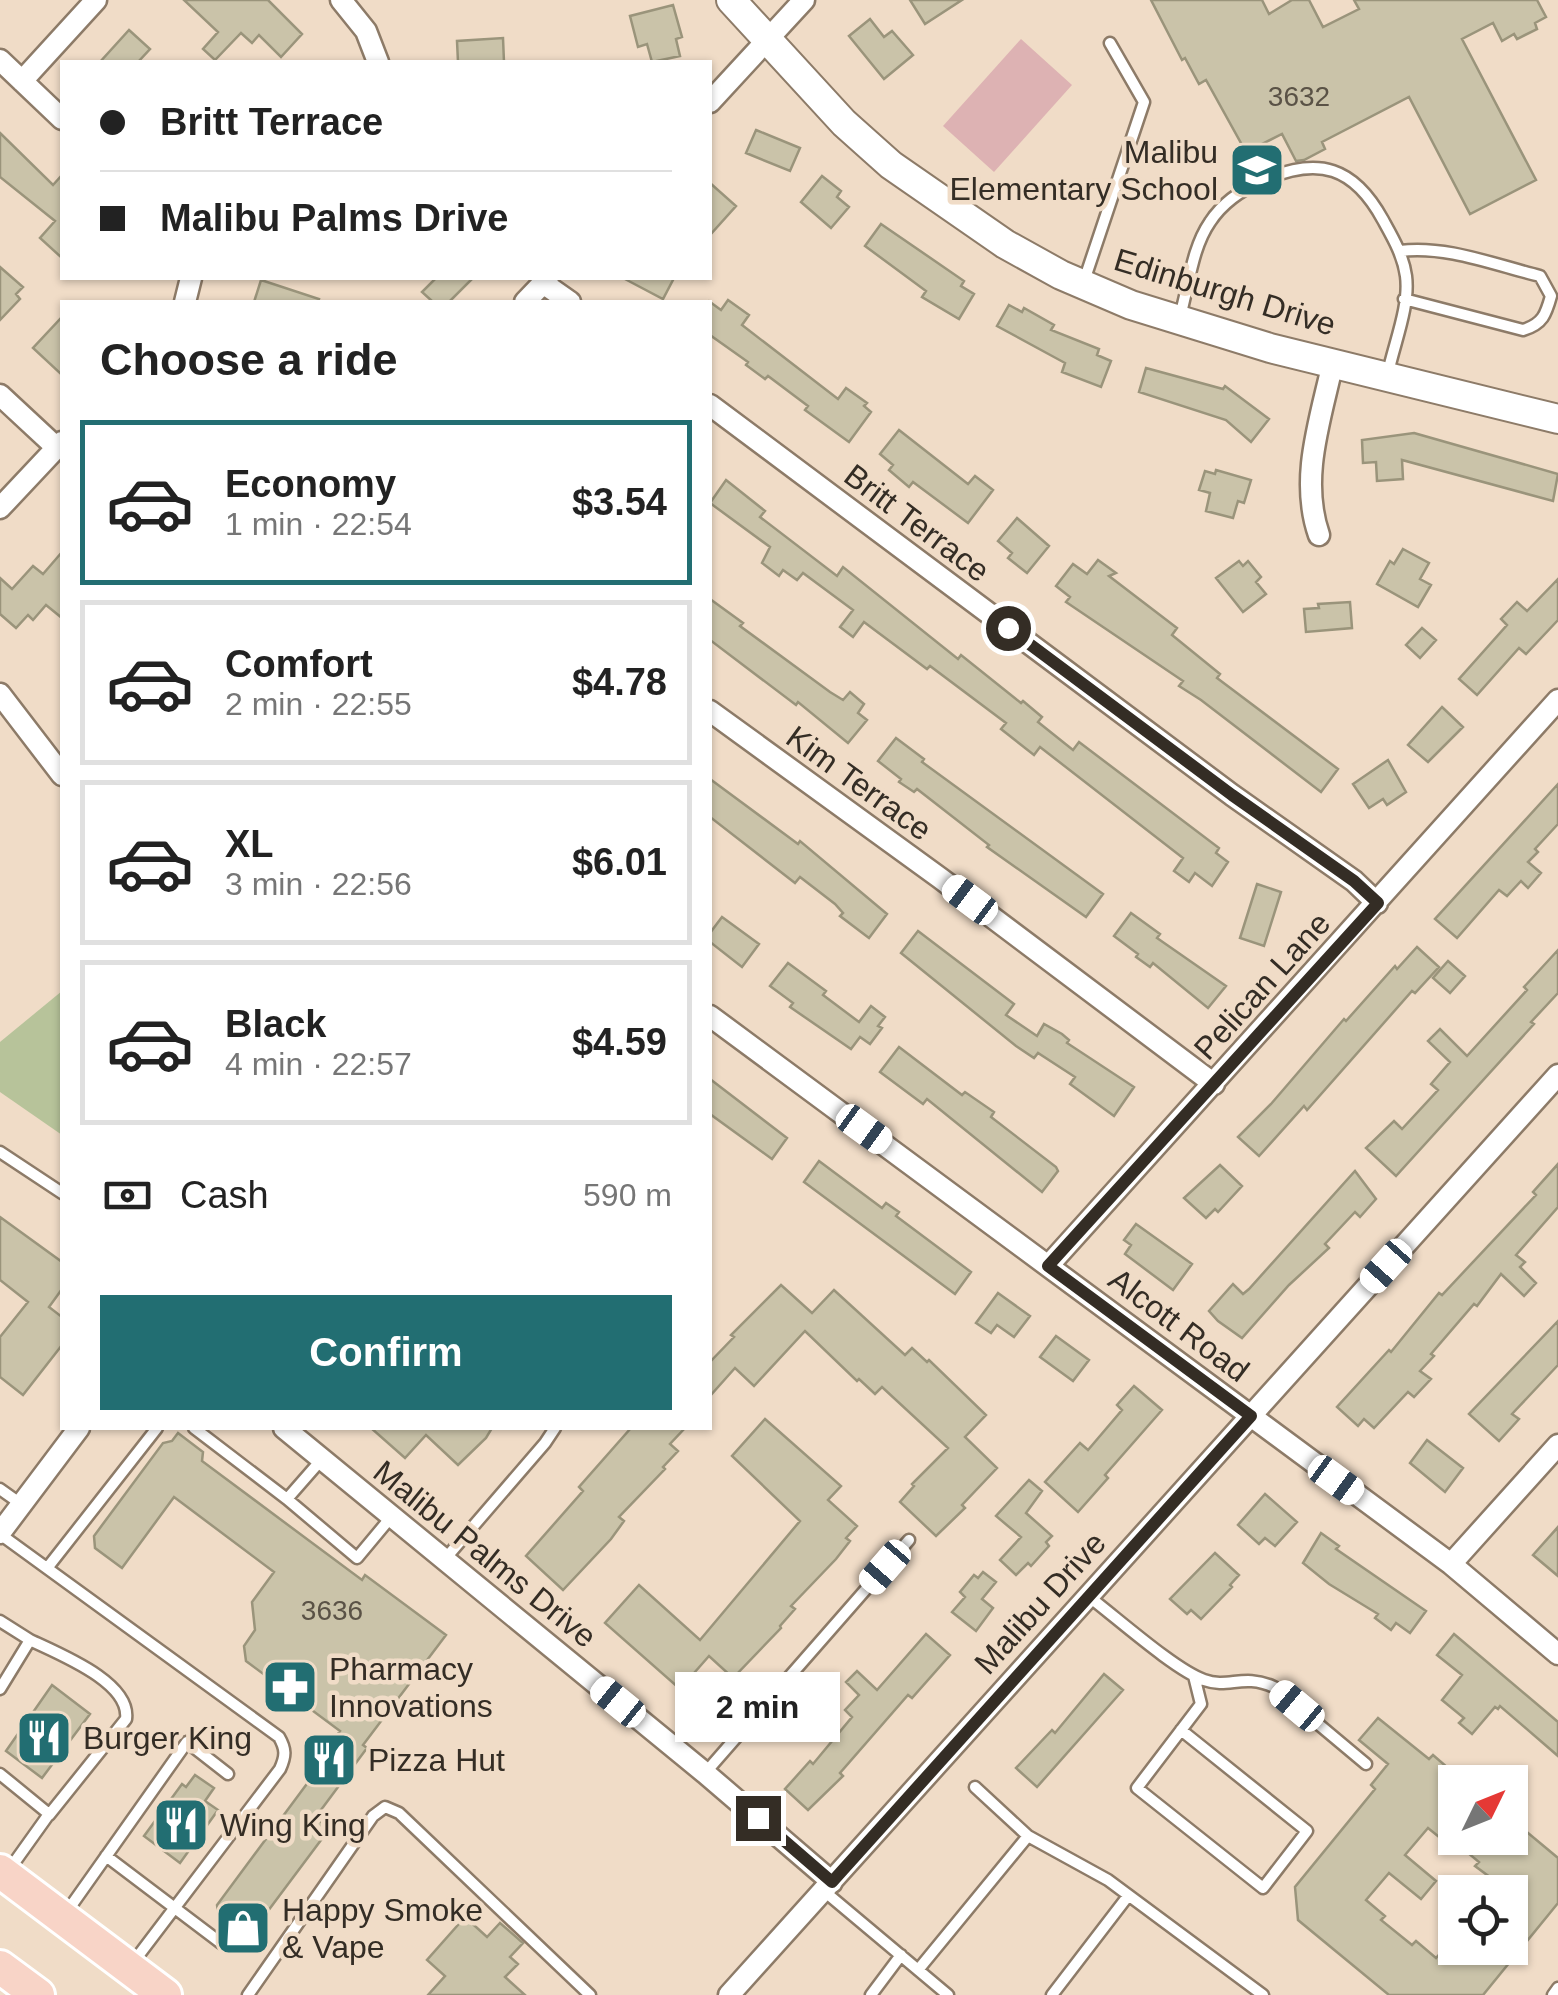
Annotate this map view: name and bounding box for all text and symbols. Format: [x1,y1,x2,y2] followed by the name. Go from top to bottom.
[1268,81,1330,112] house number: 3632
[160,101,383,143] text: Britt Terrace
[949,134,1218,207] place label: Malibu Elementary School
[1227,140,1287,200] school or university icon: Malibu Elementary School
[160,197,508,239] text: Malibu Palms Drive
[1110,241,1340,343] street label: Edinburgh Drive
[100,334,398,385] text: Choose a ride
[838,457,996,589] street label: Britt Terrace
[105,458,195,548] icon: car
[225,463,396,505] text: Economy
[572,481,667,523] text: $3.54
[225,506,412,542] text: 1 min · 22:54
[986,606,1031,651] route start
[105,638,195,728] icon: car
[225,643,373,685] text: Comfort
[572,661,667,703] text: $4.78
[225,686,412,722] text: 2 min · 22:55
[780,718,938,848] street label: Kim Terrace
[105,818,195,908] icon: car
[225,823,274,865] text: XL
[572,841,667,883] text: $6.01
[225,866,412,902] text: 3 min · 22:56
[937,870,1003,930] car
[1187,905,1337,1067] street label: Pelican Lane
[105,998,195,1088] icon: car
[225,1003,326,1045] text: Black
[572,1021,667,1063] text: $4.59
[225,1046,412,1082] text: 4 min · 22:57
[831,1099,897,1159] car
[100,1168,155,1223] icon: cash
[180,1174,269,1216] text: Cash
[583,1177,672,1213] text: 590 m
[1355,1234,1417,1298] car
[1102,1261,1256,1389] street label: Alcott Road
[100,1295,672,1410] button: Confirm
[1303,1450,1369,1510] car
[367,1453,603,1655] street label: Malibu Palms Drive
[967,1525,1113,1681] street label: Malibu Drive
[854,1535,916,1599] car
[301,1595,363,1626] house number: 3636
[329,1651,493,1724] place label: Pharmacy Innovations
[260,1657,320,1717] pharmacy icon: Pharmacy Innovations
[585,1671,651,1733] car
[676,1673,840,1743] callout: 2 min
[1264,1675,1330,1737] car
[716,1689,799,1725] text: 2 min
[14,1708,74,1768] restaurant icon: Burger King
[83,1720,252,1756] place label: Burger King
[299,1730,359,1790] restaurant icon: Pizza Hut
[368,1742,505,1778] place label: Pizza Hut
[1438,1765,1528,1855] north arrow
[1438,1765,1528,1965] map controls
[151,1795,211,1855] restaurant icon: Wing King
[736,1796,781,1841] route end
[220,1807,366,1843] place label: Wing King
[1438,1875,1528,1965] button: locate
[282,1892,483,1965] place label: Happy Smoke & Vape
[213,1898,273,1958] shop icon: Happy Smoke & Vape

